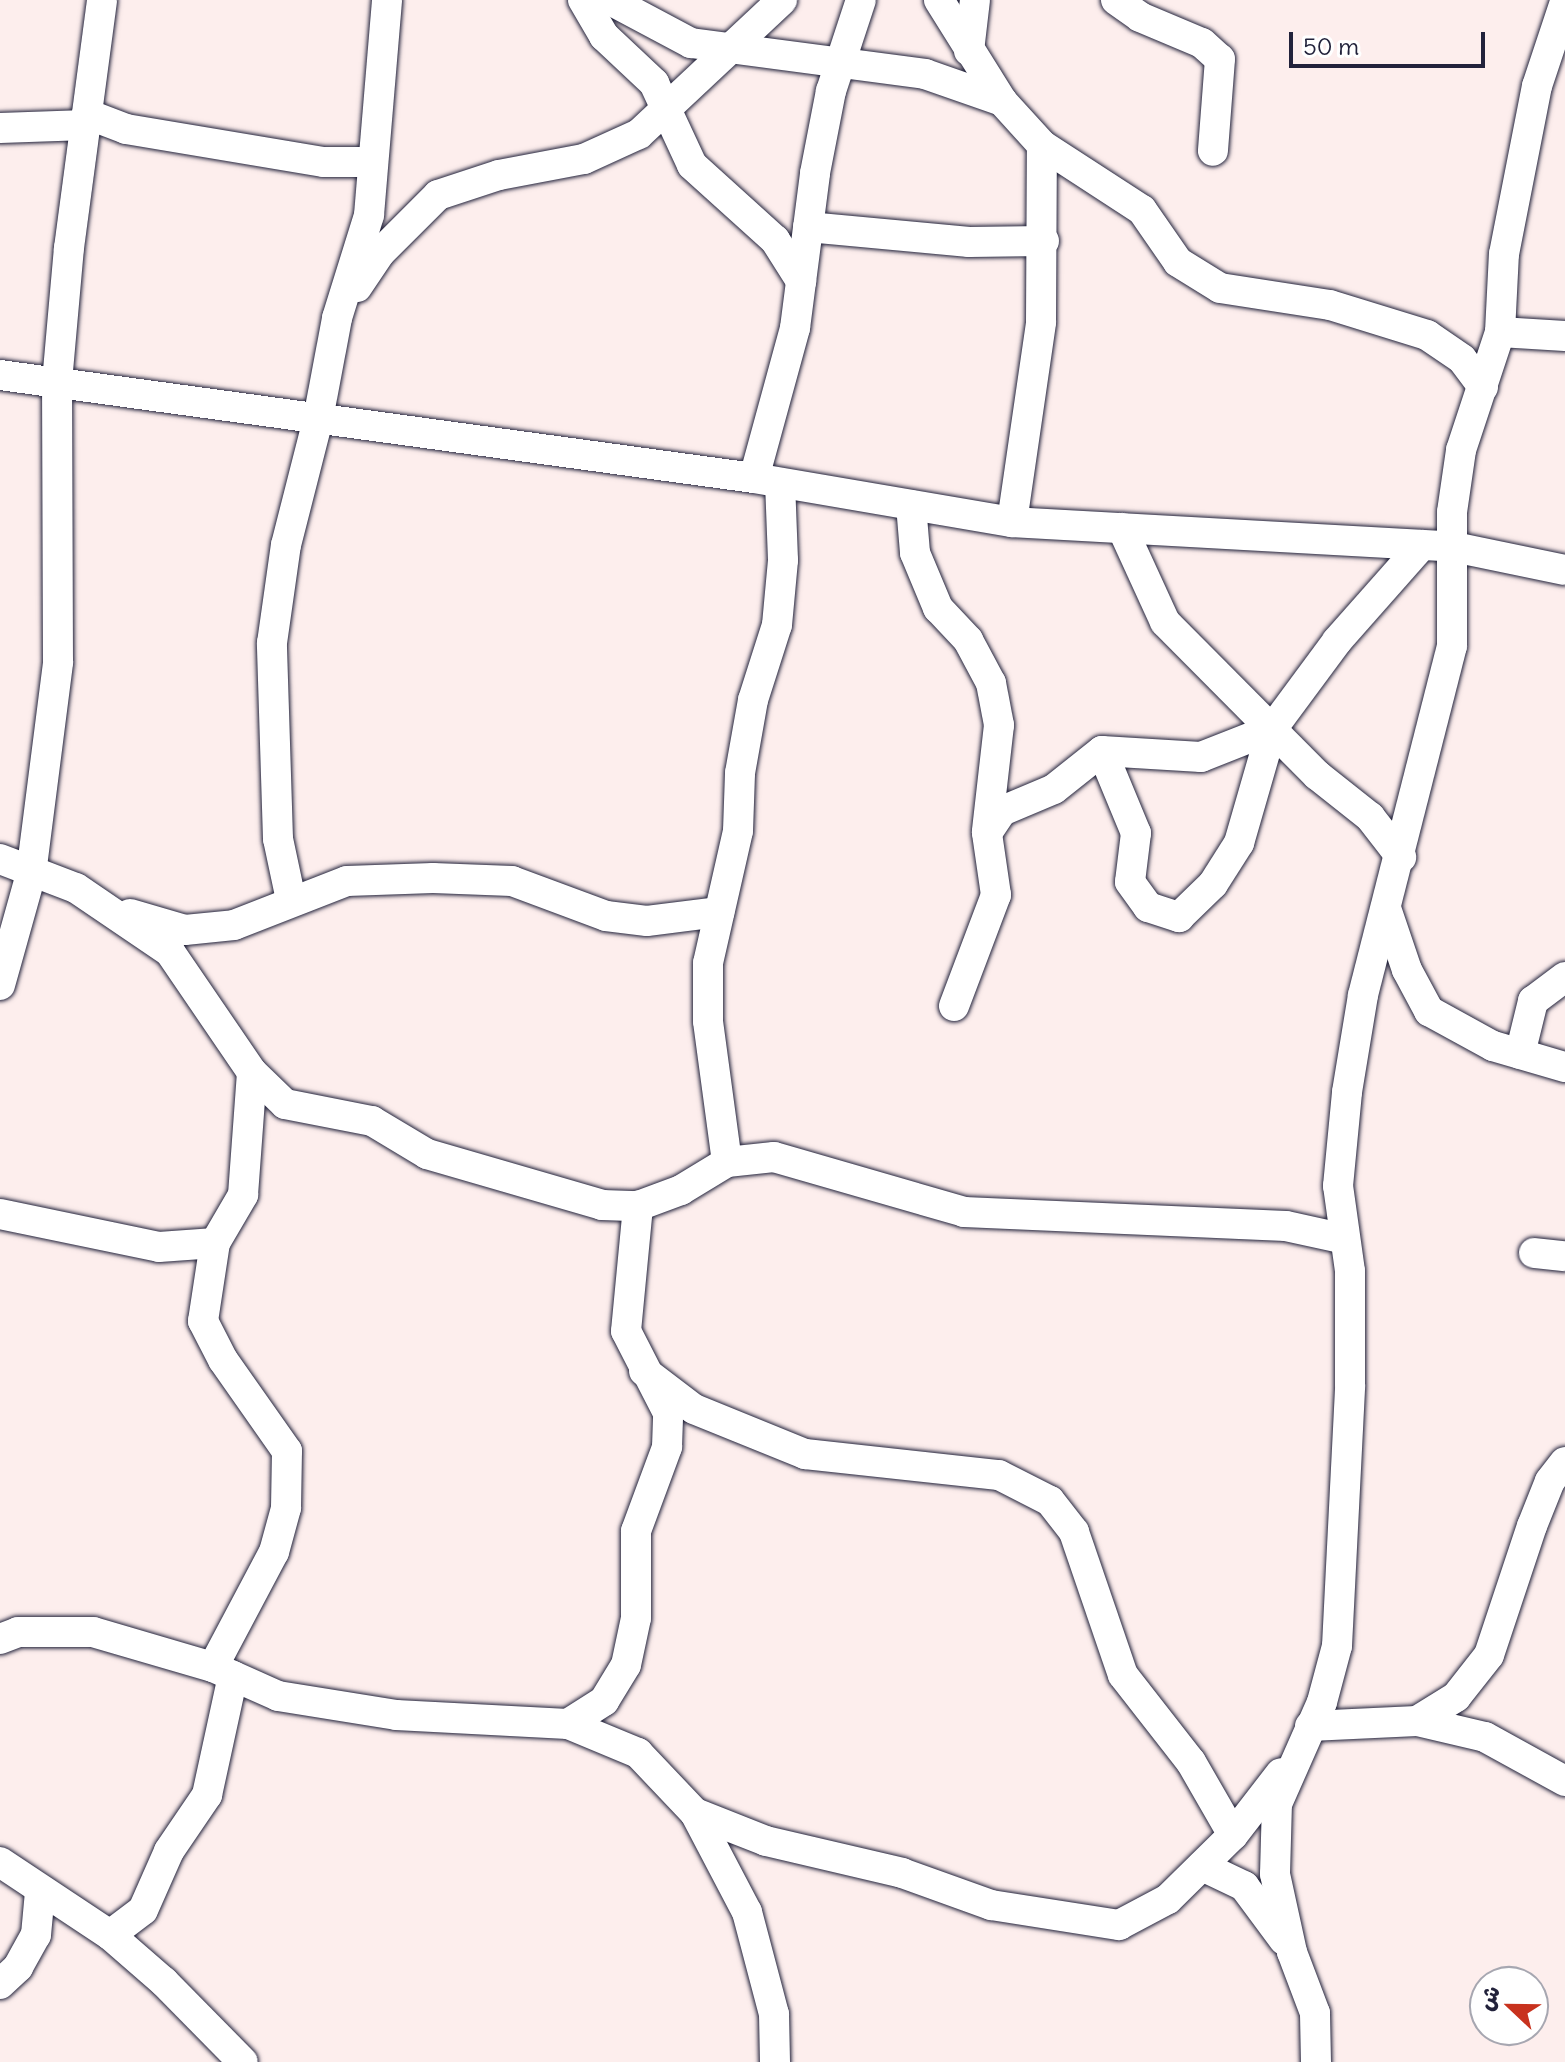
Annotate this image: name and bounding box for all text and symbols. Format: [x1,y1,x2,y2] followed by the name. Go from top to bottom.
[1293,16,1489,66] scale bar
[1303,31,1359,61] text: 50 m
[1469,1966,1549,2046] north arrow
[1471,1981,1506,2014] text: ش

